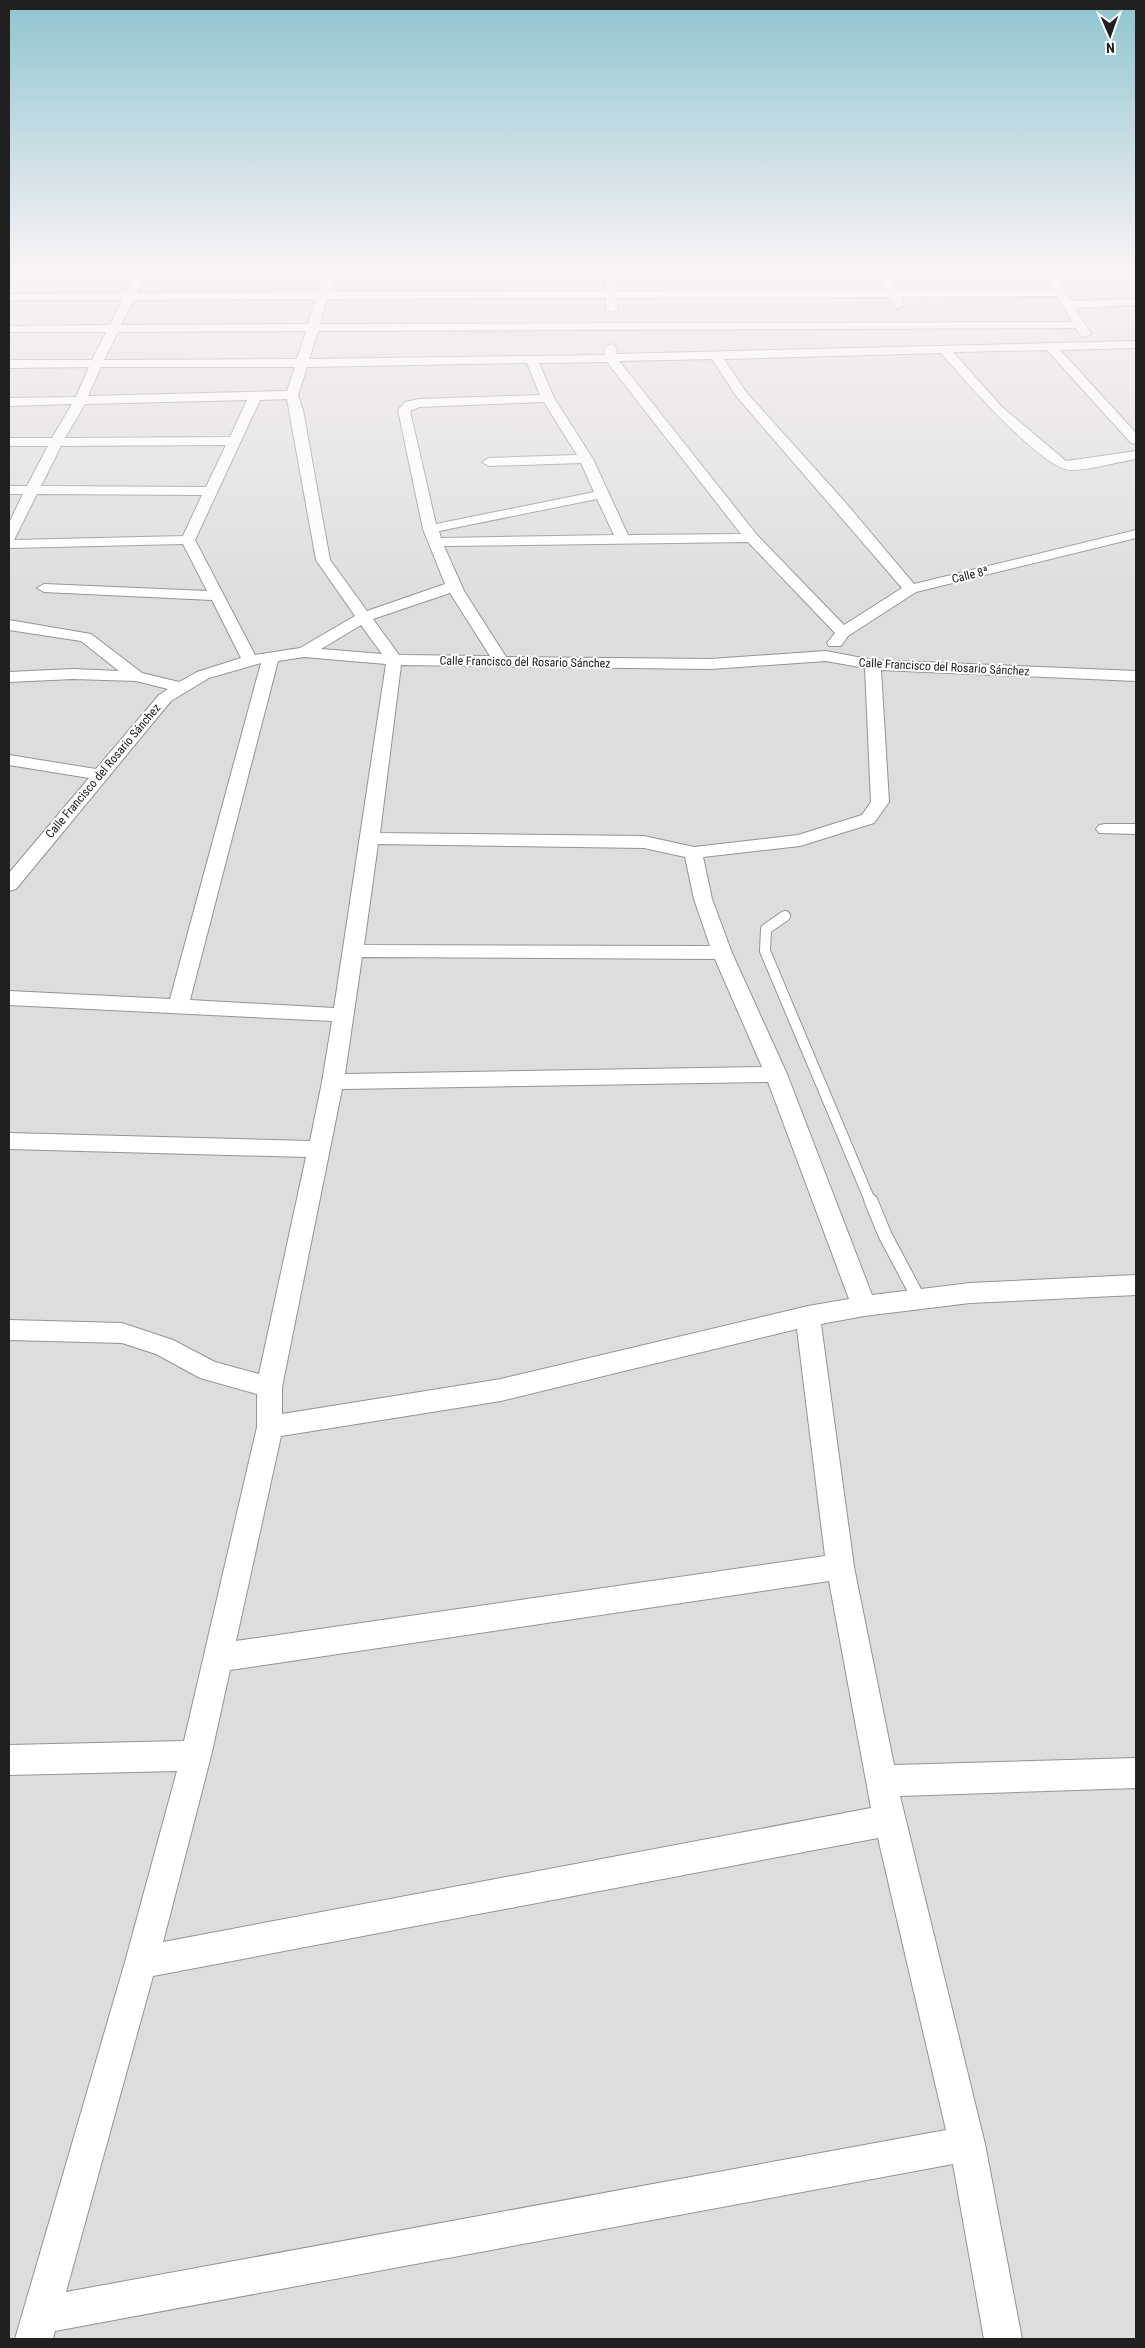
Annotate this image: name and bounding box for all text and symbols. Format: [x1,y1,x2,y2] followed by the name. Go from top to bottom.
[1085,10,1135,60] north arrow
[1106,40,1115,56] text: N
[950,564,990,586] street label: Calle 8ª
[439,654,611,670] street label: Calle Francisco del Rosario Sánchez
[858,656,1030,678] street label: Calle Francisco del Rosario Sánchez
[43,701,163,841] street label: Calle Francisco del Rosario Sánchez

